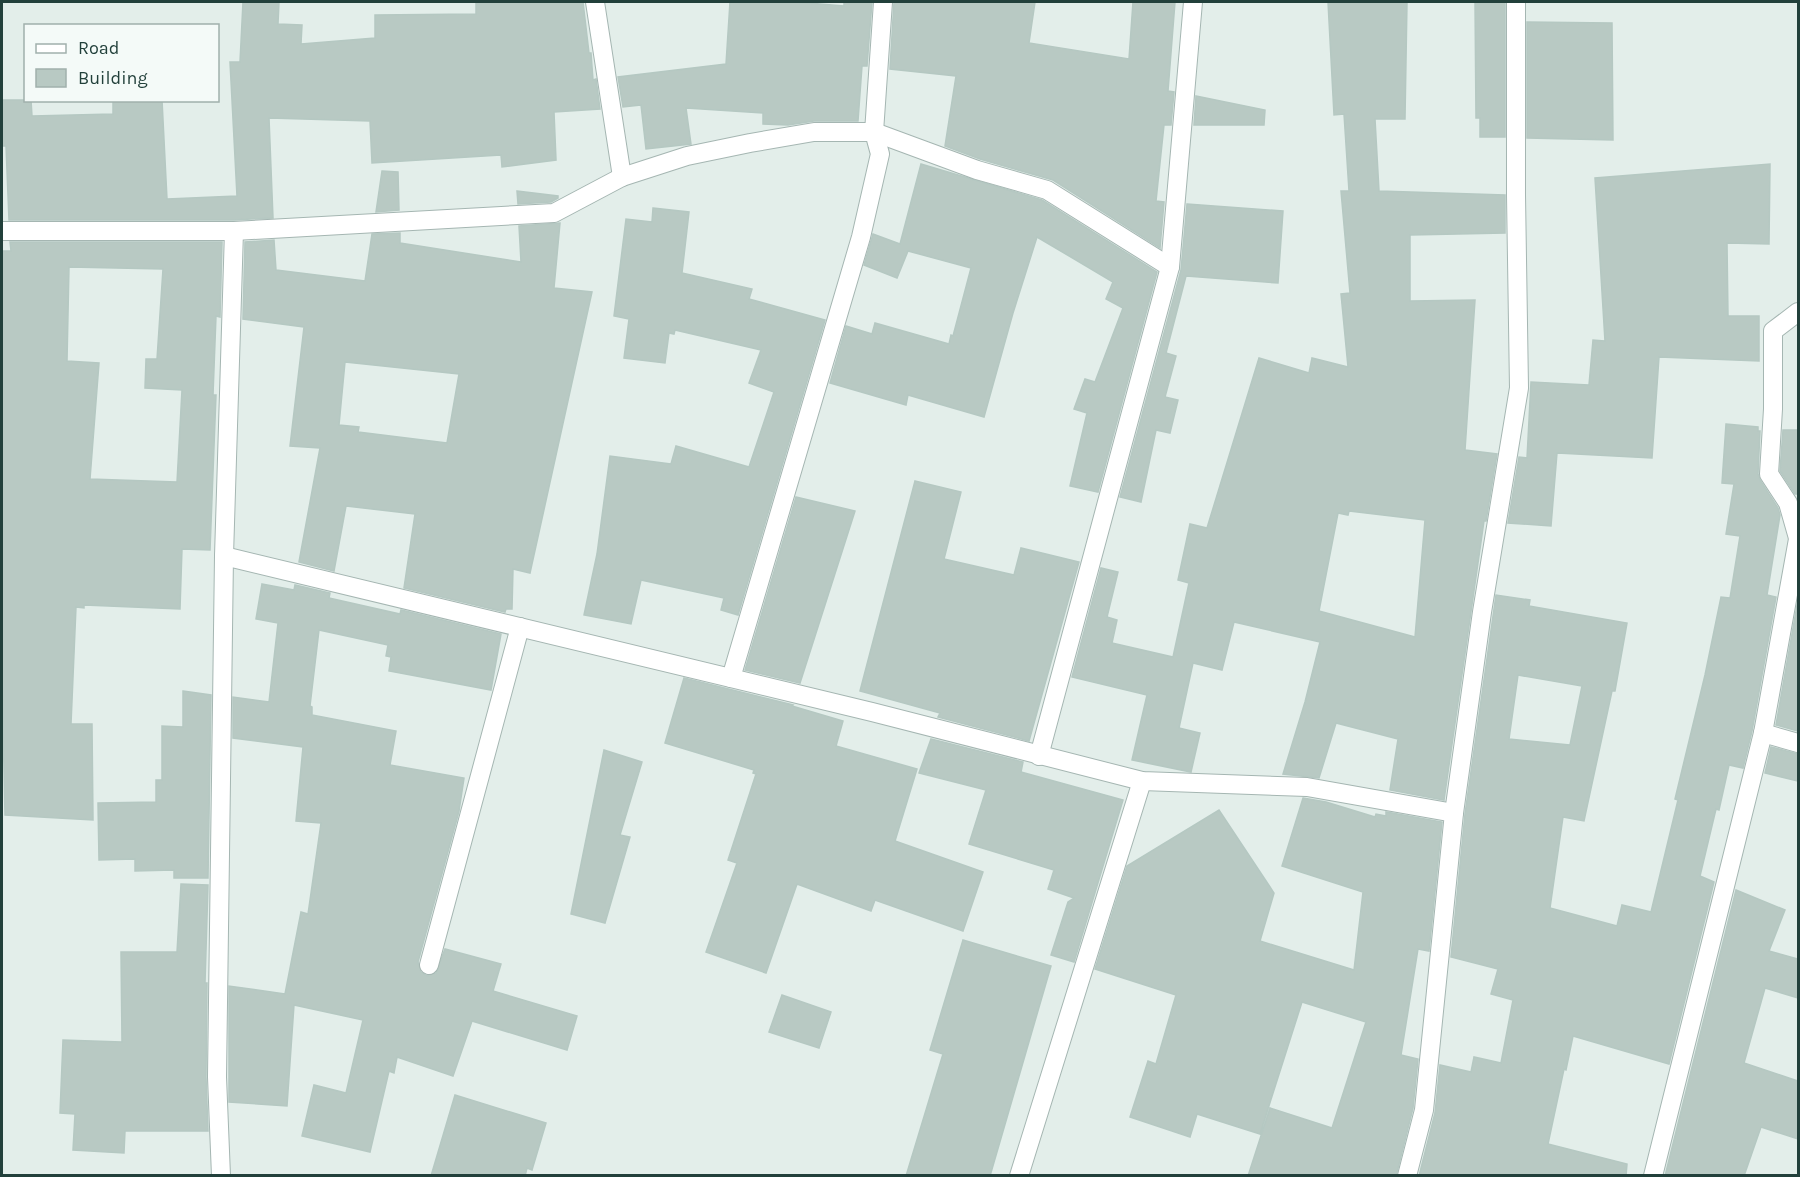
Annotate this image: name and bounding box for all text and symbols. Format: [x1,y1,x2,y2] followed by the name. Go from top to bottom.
[24,24,219,102] legend
[78,37,119,59] text: Road
[78,67,148,89] text: Building

